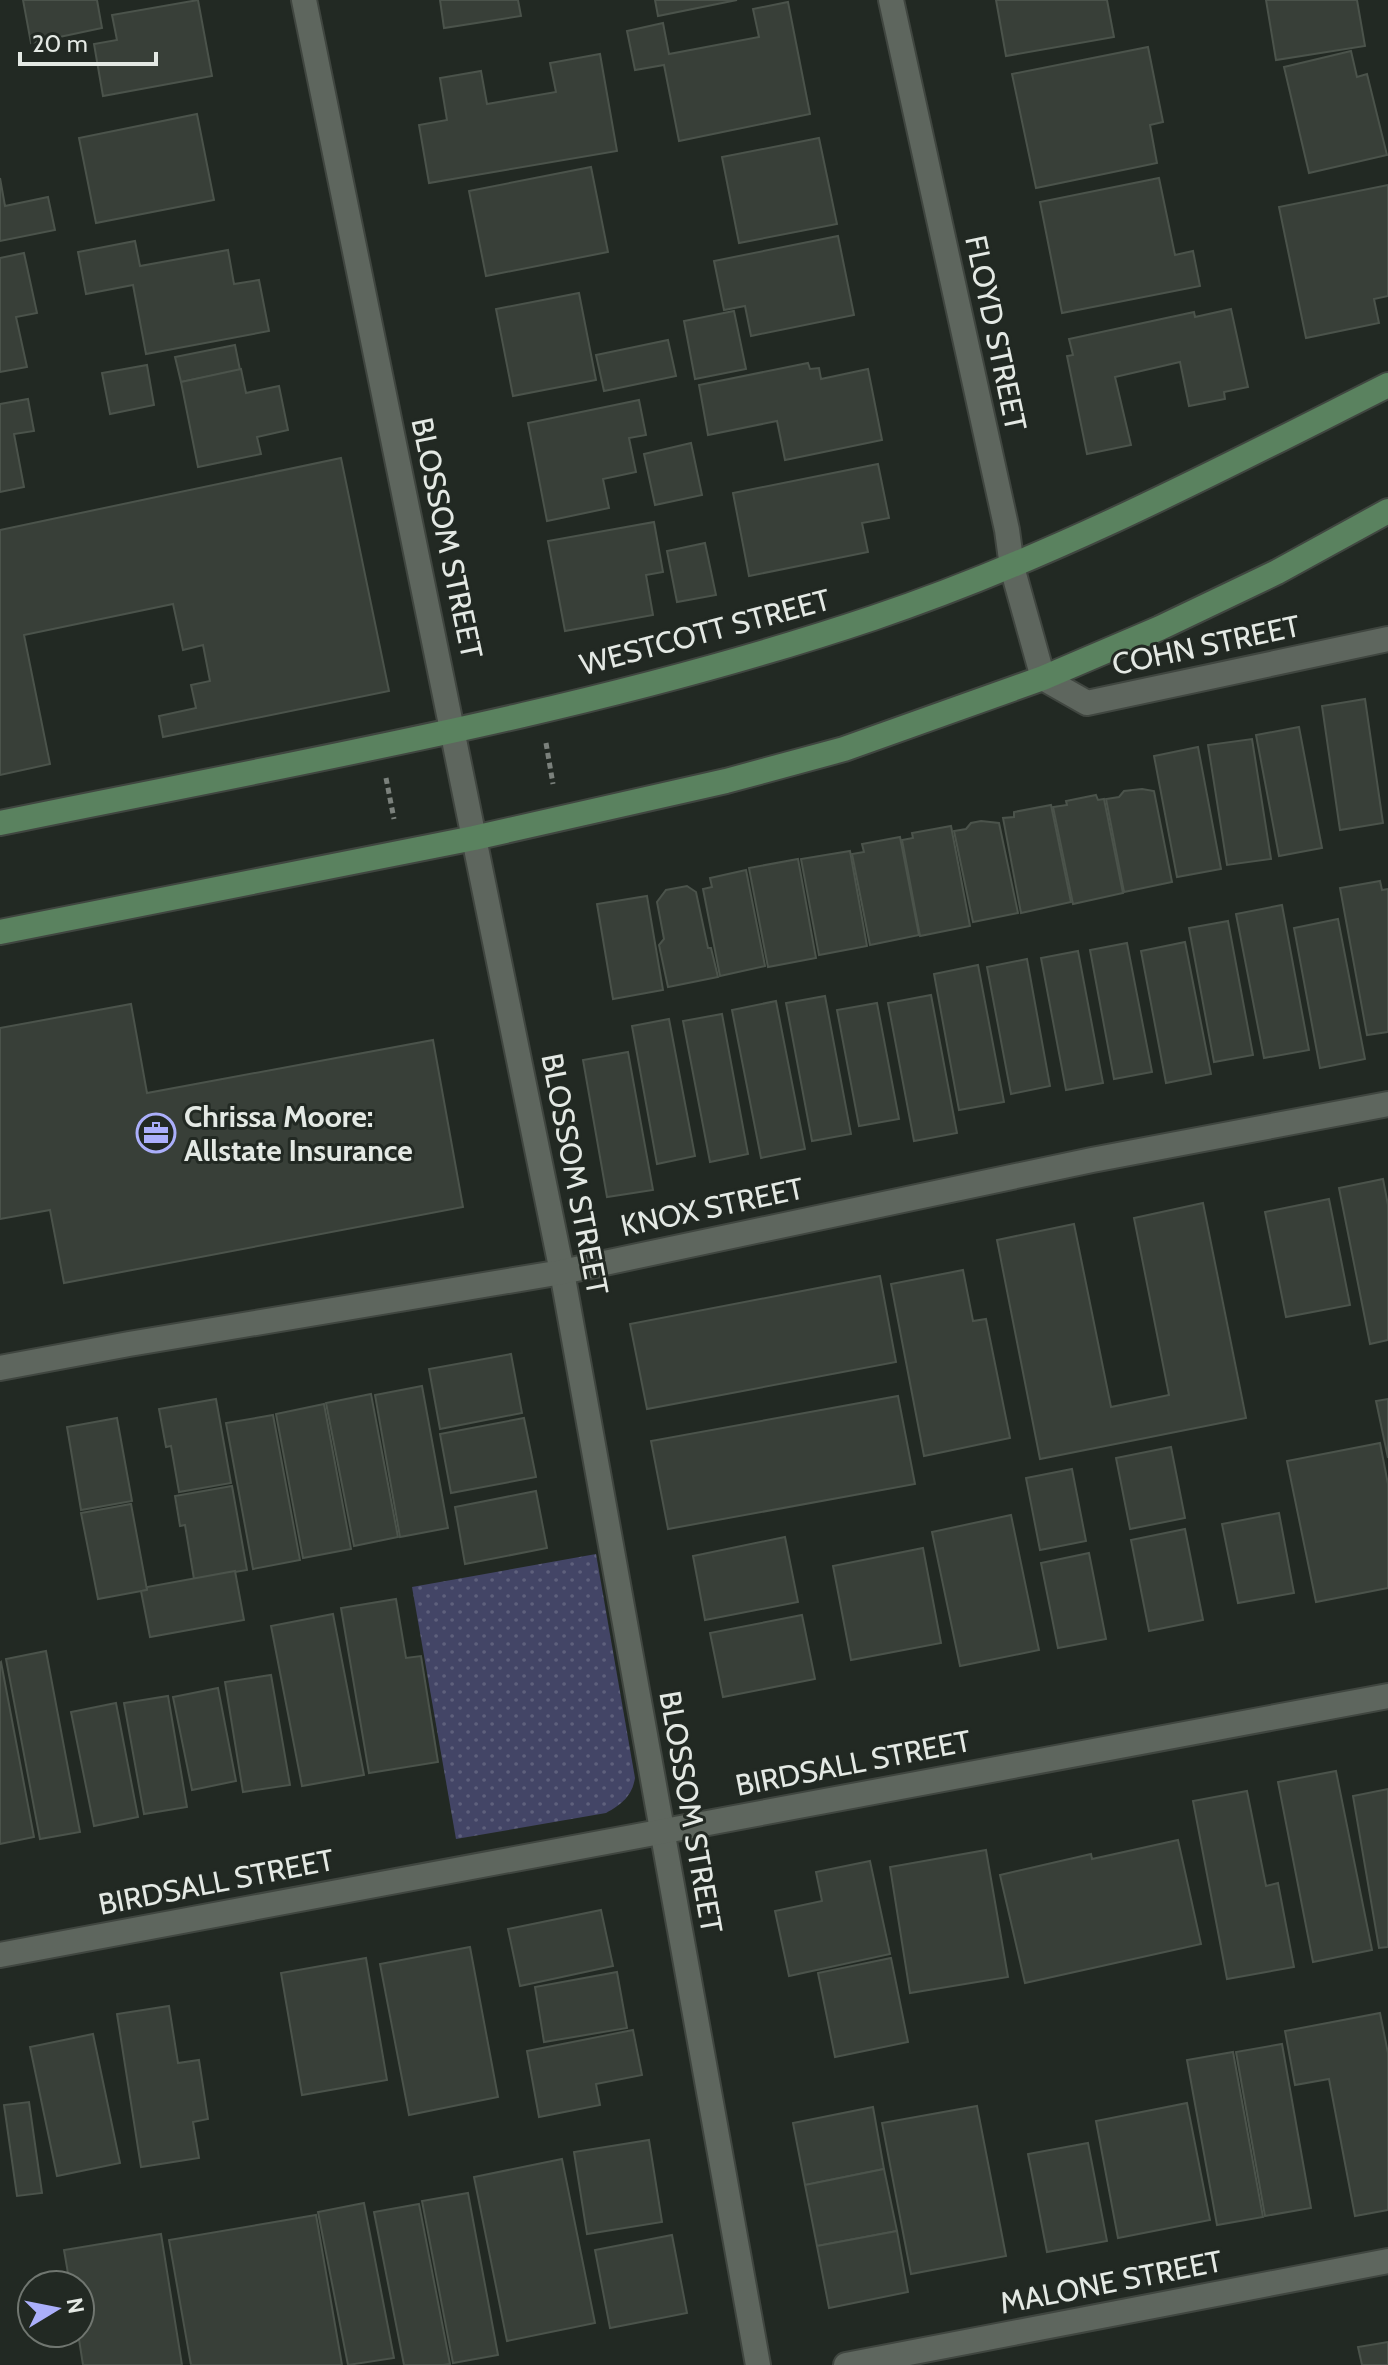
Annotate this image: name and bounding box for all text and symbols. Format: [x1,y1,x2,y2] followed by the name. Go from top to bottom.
[20,16,156,66] scale bar
[32,29,88,58] text: 20 m
[957,232,1035,434] street label: FLOYD STREET
[403,414,491,662] street label: BLOSSOM STREET
[576,581,834,683] street label: WESTCOTT STREET
[1109,607,1303,683] street label: COHN STREET
[533,1050,617,1298] street label: BLOSSOM STREET
[184,1098,413,1169] place label: Chrissa Moore: Allstate Insurance
[135,1112,177,1154] office icon: Chrissa Moore: Allstate Insurance
[617,1170,807,1244] street label: KNOX STREET
[651,1688,731,1936] street label: BLOSSOM STREET
[732,1722,974,1804] street label: BIRDSALL STREET
[95,1841,337,1923] street label: BIRDSALL STREET
[997,2242,1225,2322] street label: MALONE STREET
[16,2269,96,2349] north arrow
[61,2296,90,2316] text: N

